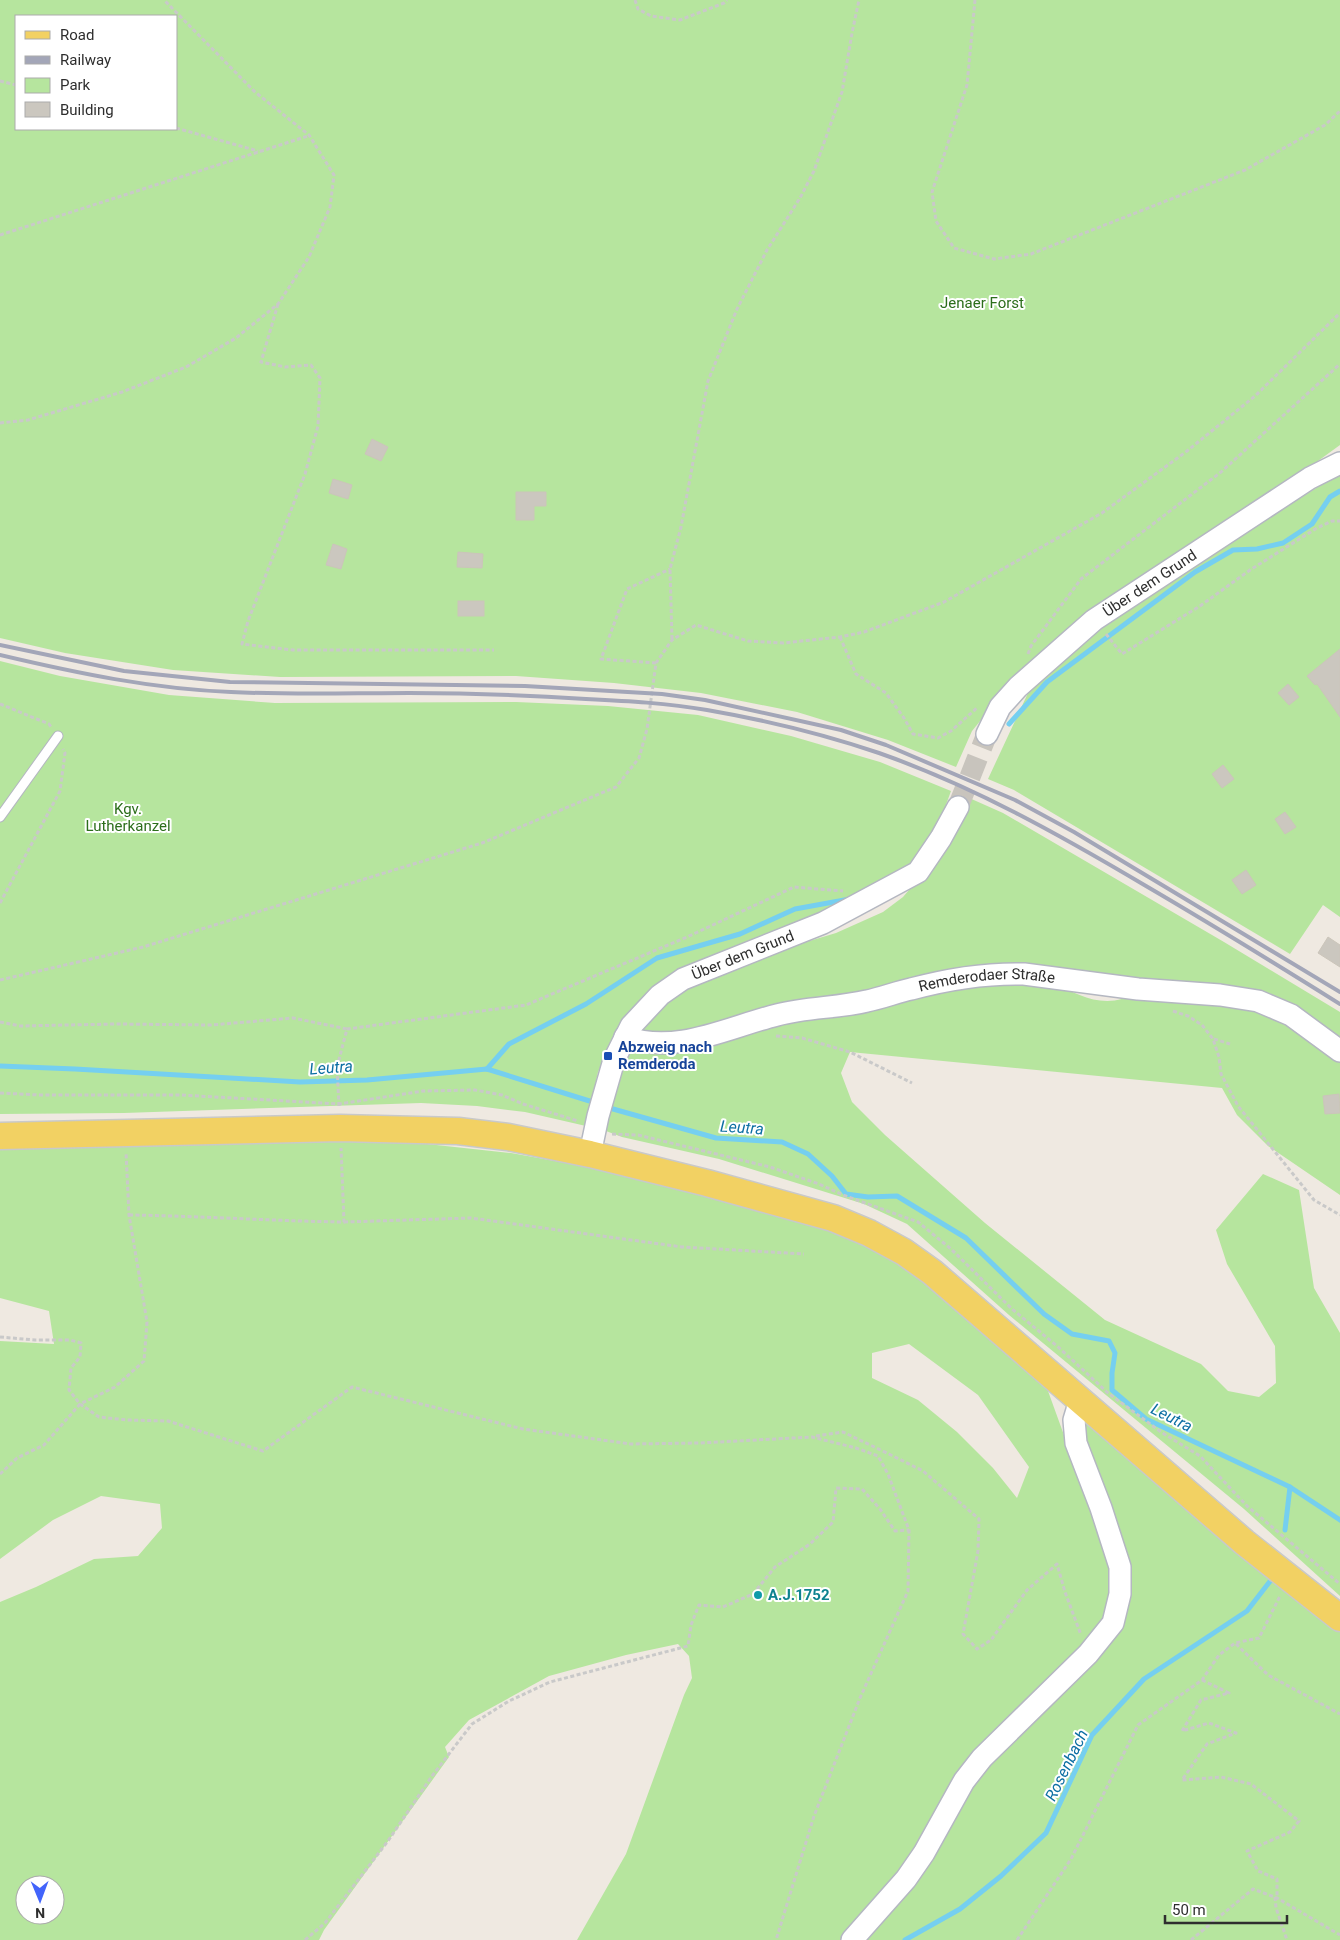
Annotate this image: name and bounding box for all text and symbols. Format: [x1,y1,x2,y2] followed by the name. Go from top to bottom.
[15,15,178,130] legend
[60,26,94,44] text: Road
[60,51,111,69] text: Railway
[60,76,91,94] text: Park
[60,101,114,119] text: Building
[940,294,1024,312] park label: Jenaer Forst
[1099,546,1200,621] street label: Über dem Grund
[85,800,171,835] park label: Kgv. Lutherkanzel
[689,927,797,984] street label: Über dem Grund
[917,965,1056,996] street label: Remderodaer Straße
[618,1038,712,1073] place label: Abzweig nach Remderoda
[602,1050,614,1062] marker: Abzweig nach Remderoda
[309,1057,353,1078] water label: Leutra
[720,1117,764,1138] water label: Leutra
[1148,1399,1196,1436] water label: Leutra
[768,1586,830,1604] place label: A.J.1752
[752,1589,764,1601] marker: A.J.1752
[1041,1726,1092,1804] water label: Rosenbach
[15,1875,65,1925] north arrow
[1165,1892,1288,1924] scale bar
[1172,1901,1206,1919] text: 50 m
[35,1905,45,1921] text: N

